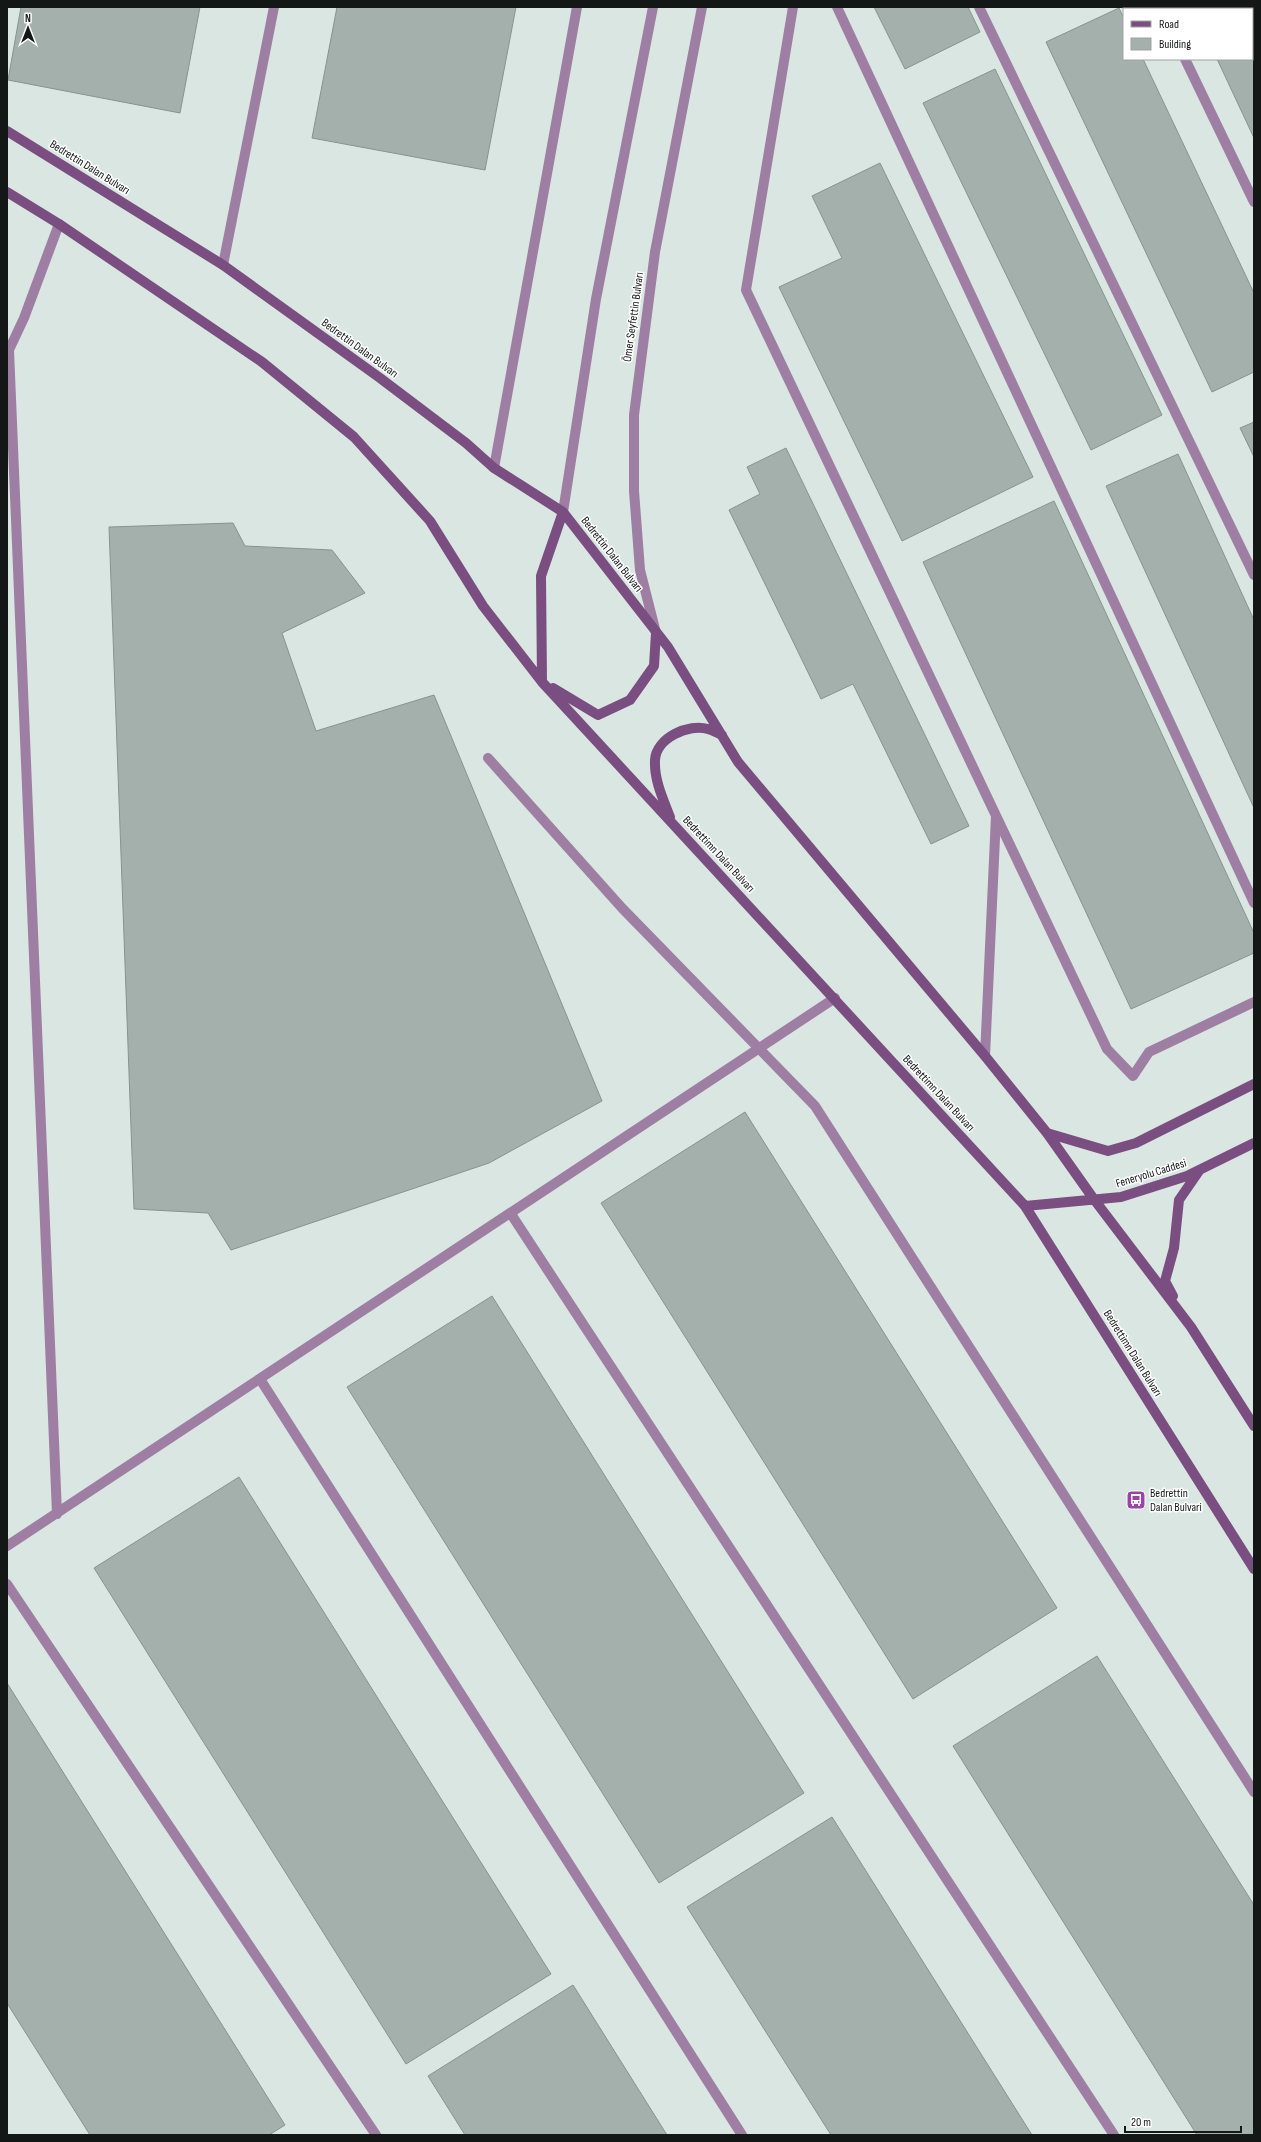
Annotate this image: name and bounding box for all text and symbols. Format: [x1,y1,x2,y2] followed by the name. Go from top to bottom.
[8,8,48,48] north arrow
[1123,8,1253,60] legend
[25,12,31,25] text: N
[1159,17,1179,32] text: Road
[1159,37,1191,52] text: Building
[47,137,133,198] street label: Bedrettin Dalan Bulvarı
[620,271,647,363] street label: Ömer Seyfettin Bulvarı
[318,315,401,381] street label: Bedrettin Dalan Bulvarı
[578,514,646,595] street label: Bedrettin Dalan Bulvarı
[679,813,758,896] street label: Bedrettimn Dalan Bulvarı
[899,1052,978,1135] street label: Bedrettimn Dalan Bulvarı
[1114,1156,1188,1191] street label: Feneryolu Caddesi
[1100,1307,1165,1399] street label: Bedrettimn Dalan Bulvarı
[1150,1486,1202,1515] place label: Bedrettin Dalan Bulvari
[1125,1489,1147,1511] bus stop icon: Bedrettin Dalan Bulvari
[1125,2108,1241,2134] scale bar
[1131,2115,1151,2130] text: 20 m

